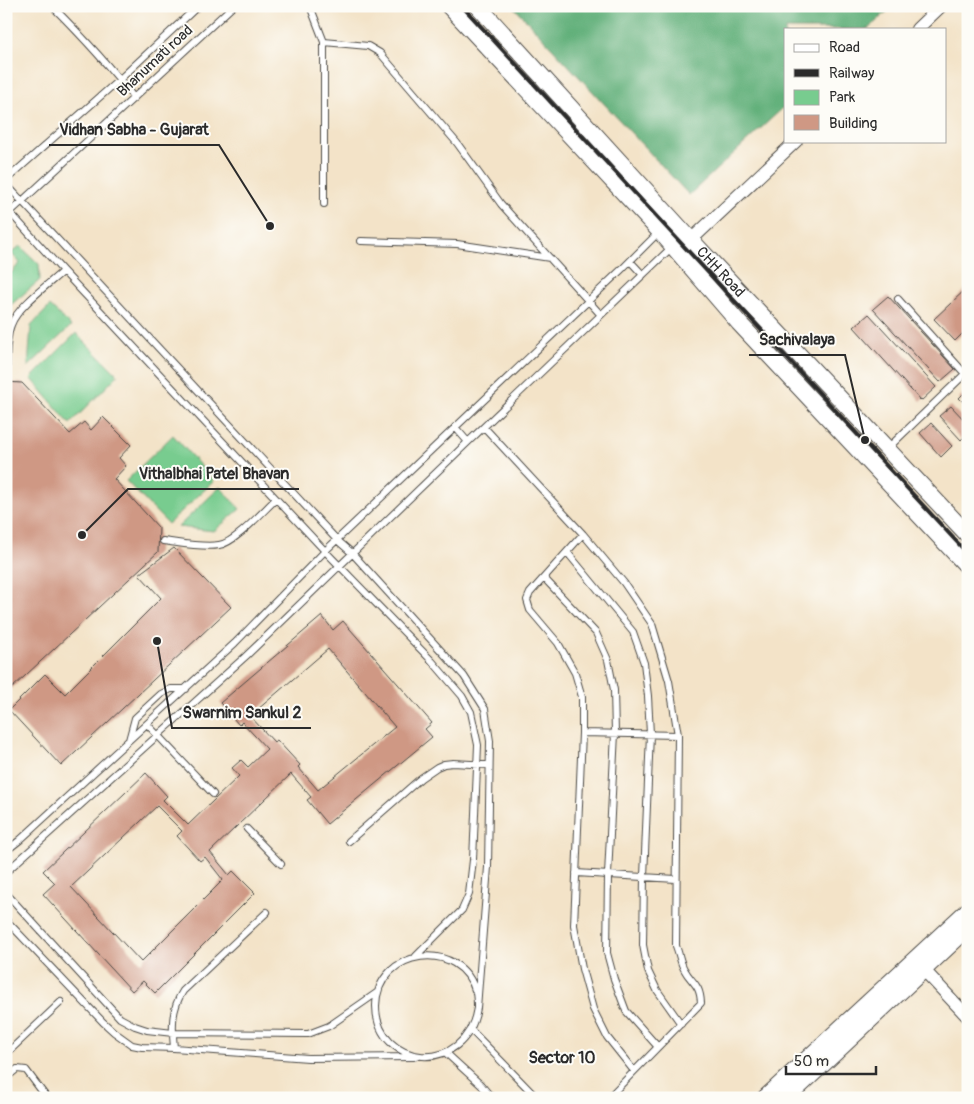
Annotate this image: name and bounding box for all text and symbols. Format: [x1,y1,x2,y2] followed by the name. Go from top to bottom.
[113,21,197,101] street label: Bhanumati road
[784,28,946,142] legend
[829,38,860,57] text: Road
[829,64,875,83] text: Railway
[829,88,856,107] text: Park
[49,114,219,145] callout: Vidhan Sabha - Gujarat
[829,114,877,133] text: Building
[59,120,209,140] text: Vidhan Sabha - Gujarat
[692,242,749,301] street label: CHH Road
[749,324,845,355] callout: Sachivalaya
[759,330,836,350] text: Sachivalaya
[128,458,299,489] callout: Vithalbhai Patel Bhavan
[139,464,289,484] text: Vithalbhai Patel Bhavan
[172,697,311,728] callout: Swarnim Sankul 2
[183,703,301,723] text: Swarnim Sankul 2
[786,1044,876,1076] scale bar
[529,1048,595,1068] district label: Sector 10
[794,1052,829,1071] text: 50 m

